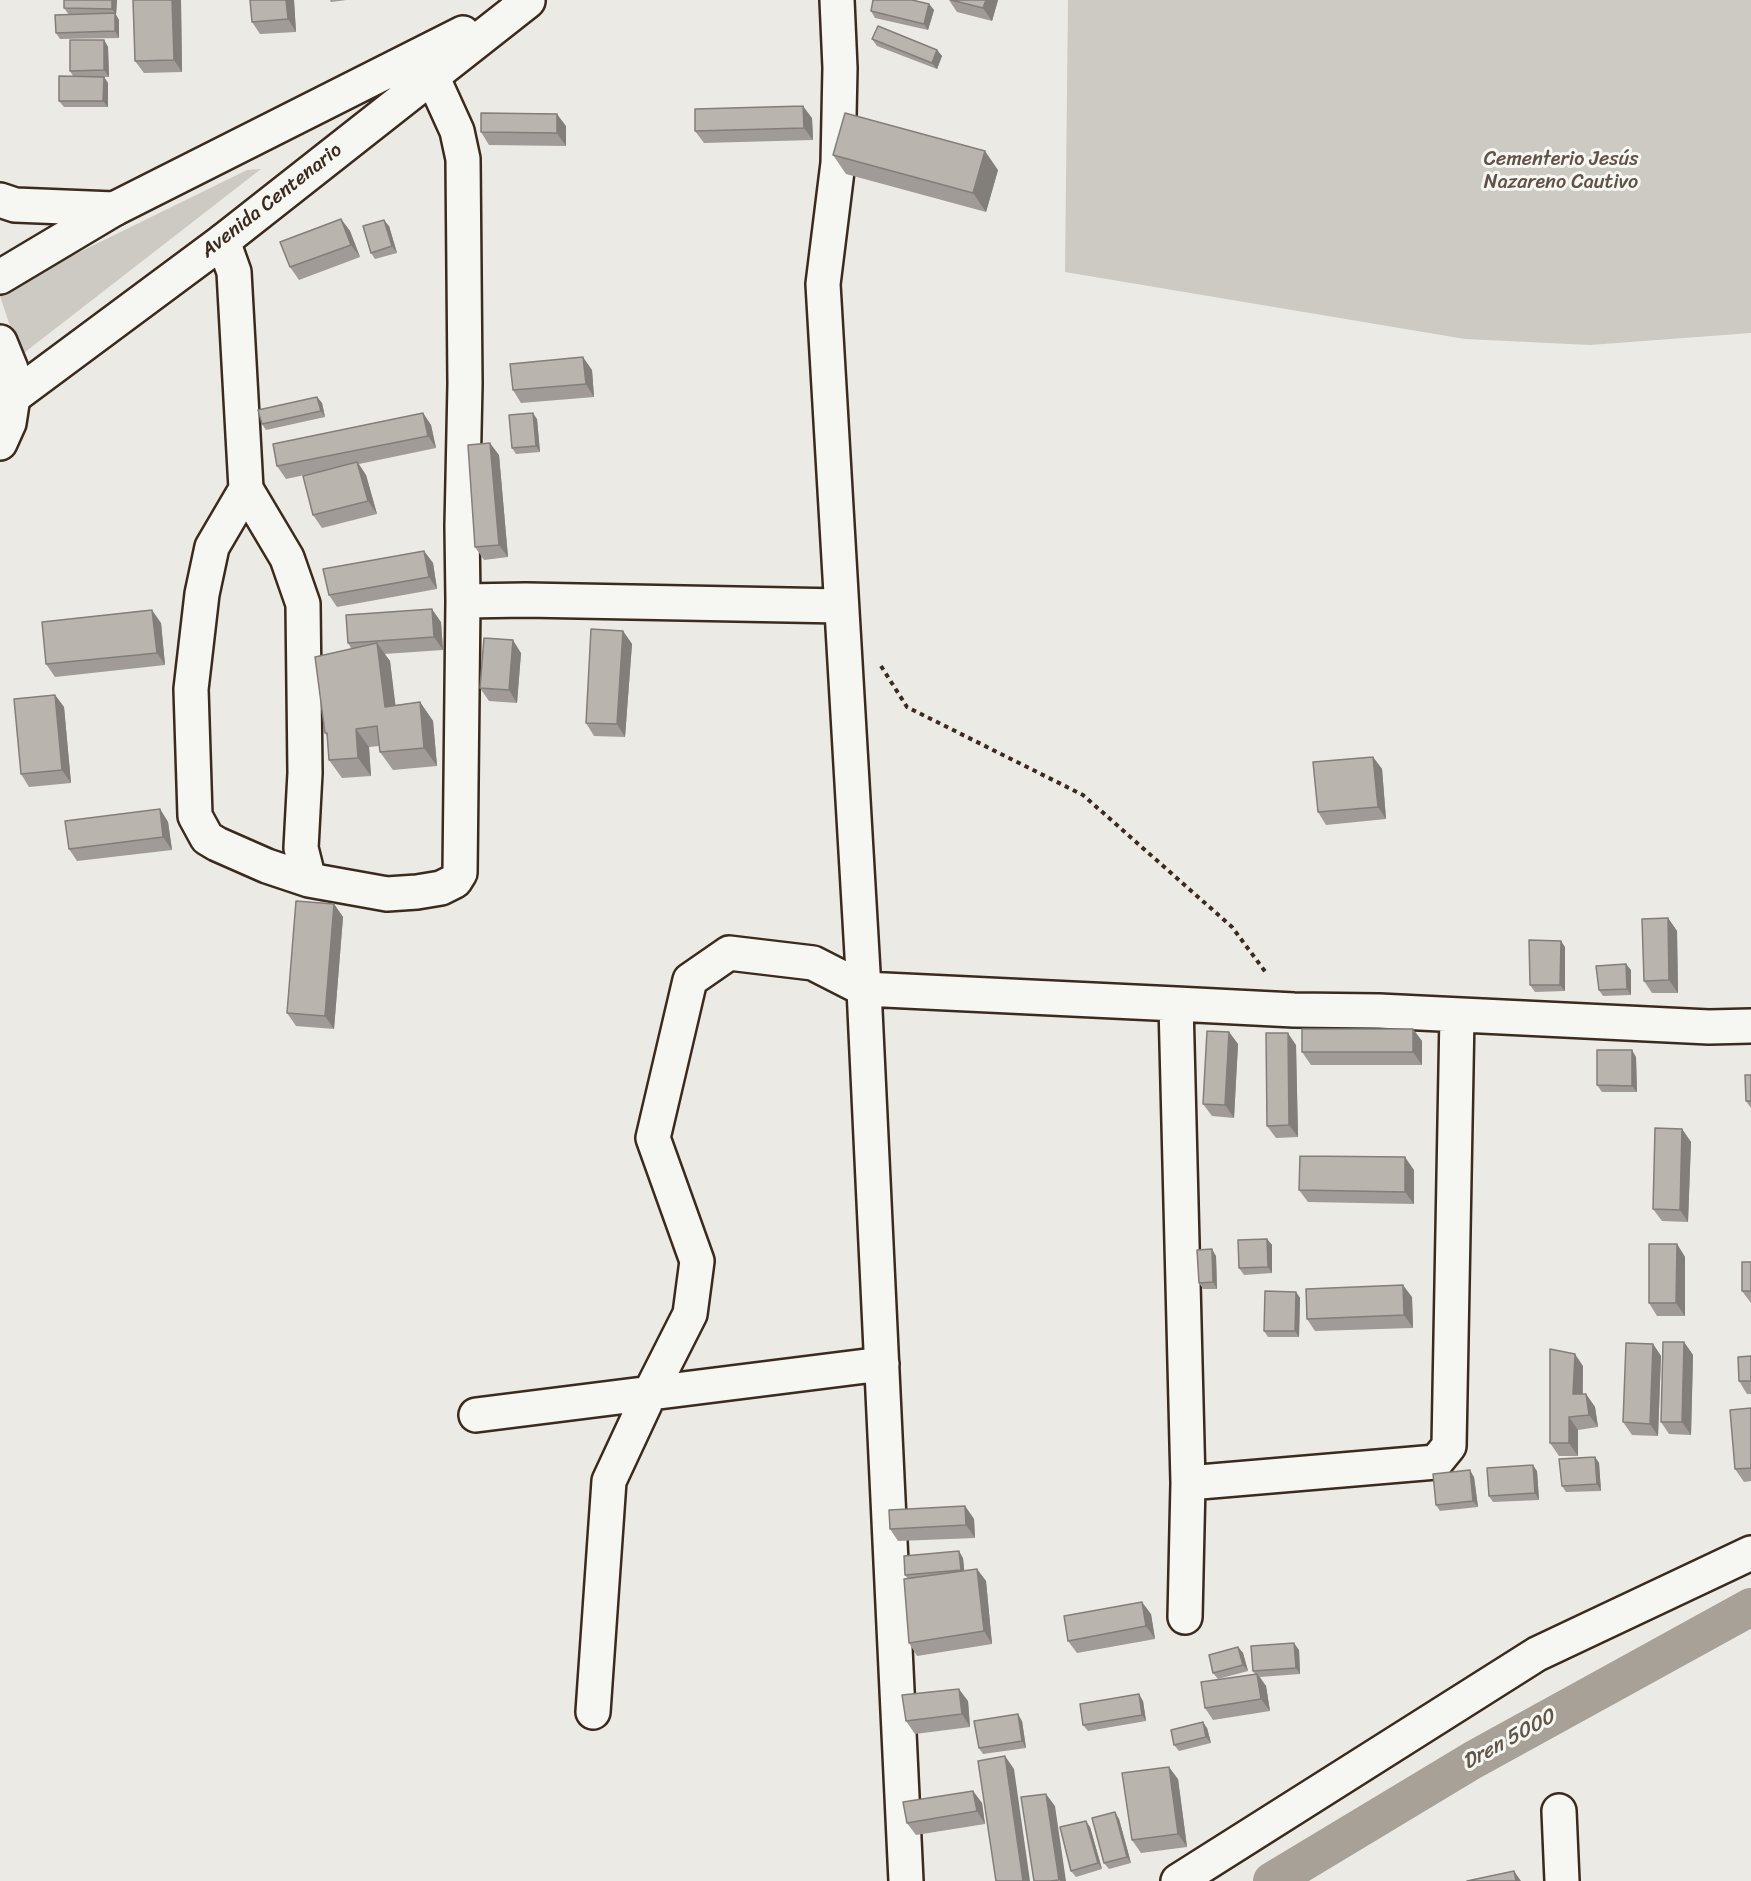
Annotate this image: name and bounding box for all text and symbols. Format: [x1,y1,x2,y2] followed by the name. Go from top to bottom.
[197,139,347,263] street label: Avenida Centenario
[1484,148,1638,195] park label: Cementerio Jesús Nazareno Cautivo
[1459,1704,1559,1776] water label: Dren 5000

